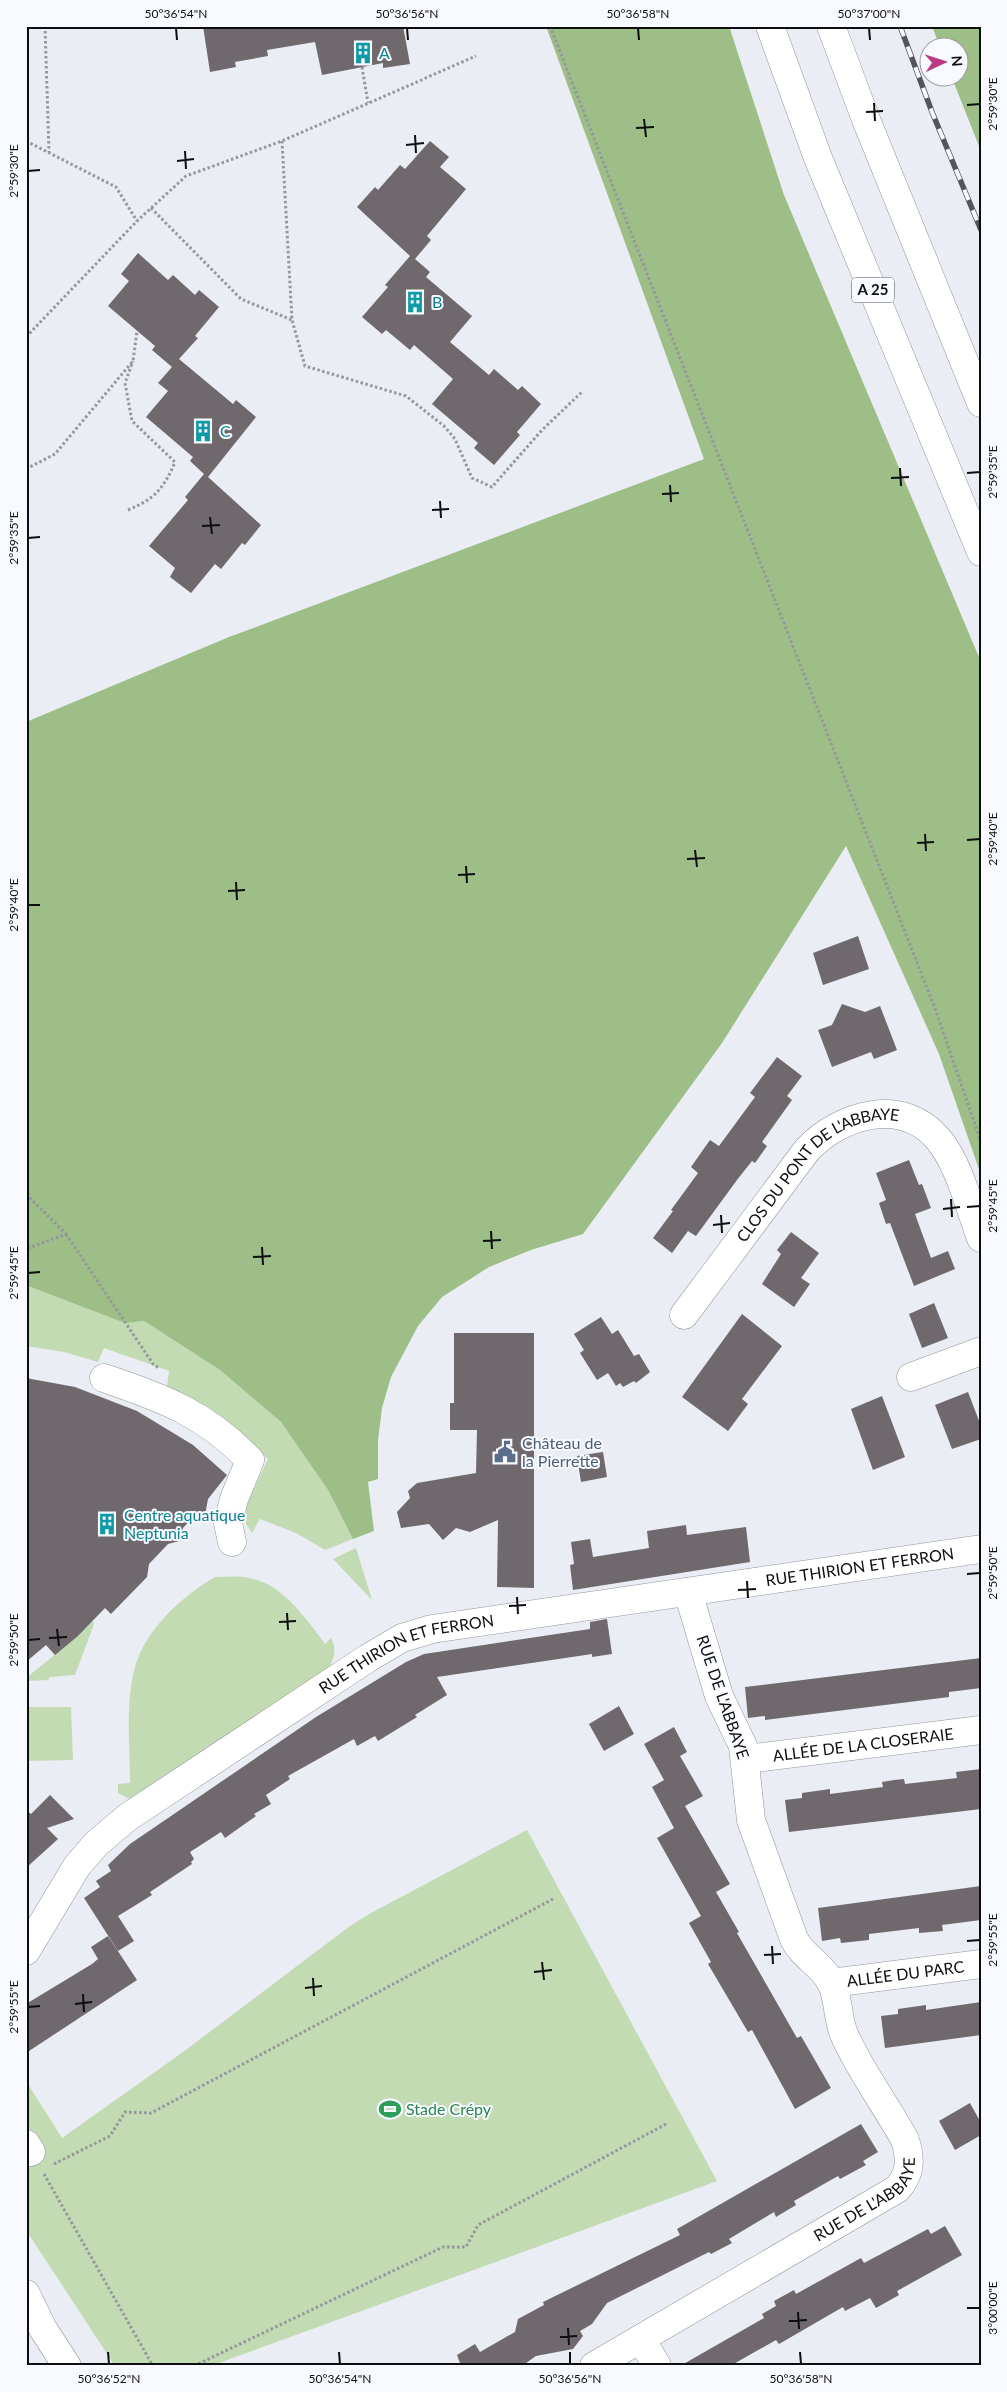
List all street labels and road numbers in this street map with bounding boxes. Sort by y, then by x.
road number: A 25 [852,278,894,302]
street label: CLOS DU PONT DE L'ABBAYE [732,1104,901,1245]
street label: RUE THIRION ET FERRON [764,1543,955,1589]
street label: RUE THIRION ET FERRON [315,1610,495,1697]
street label: RUE DE L'ABBAYE [693,1632,754,1761]
street label: ALLÉE DE LA CLOSERAIE [772,1723,954,1765]
street label: ALLÉE DU PARC [846,1956,965,1990]
street label: RUE DE L'ABBAYE [810,2157,918,2245]

